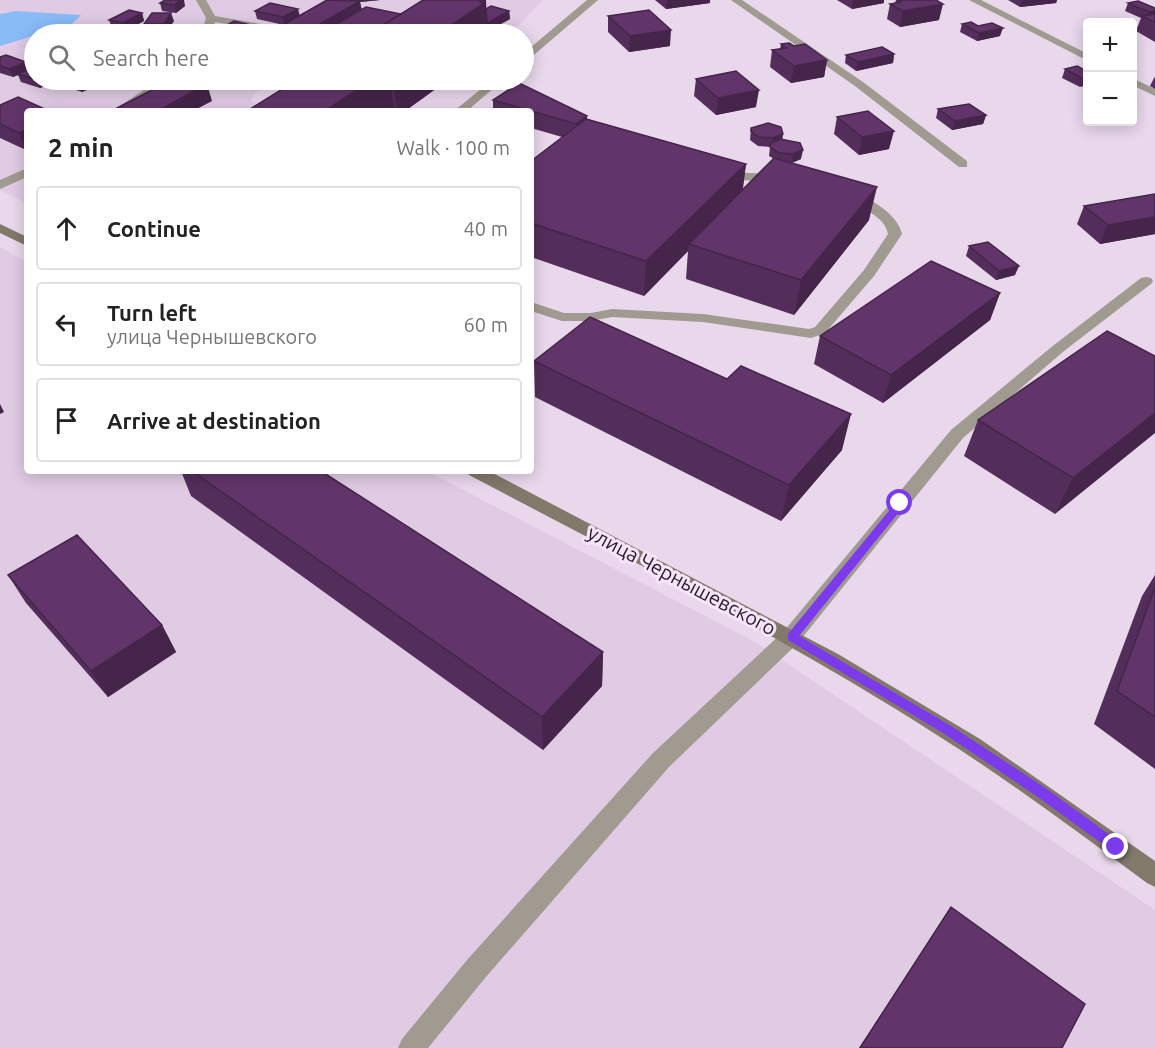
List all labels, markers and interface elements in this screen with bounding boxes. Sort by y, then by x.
map controls [1083,18,1137,126]
button: + [1083,18,1137,72]
search box [24,24,534,90]
icon: search [45,41,78,74]
text: Search here [93,45,209,70]
button: − [1083,72,1137,126]
text: 2 min [48,133,114,162]
text: Walk · 100 m [397,136,510,159]
icon: ahead [50,212,83,245]
text: Continue [107,216,201,241]
text: 40 m [464,217,508,240]
text: Turn left [107,300,197,325]
icon: left [50,308,83,341]
text: 60 m [464,313,508,336]
text: улица Чернышевского [107,325,317,348]
icon: arrive [50,404,83,437]
text: Arrive at destination [107,408,321,433]
route start [886,489,912,515]
street label: улица Чернышевского [584,521,780,639]
route end [1102,833,1128,859]

